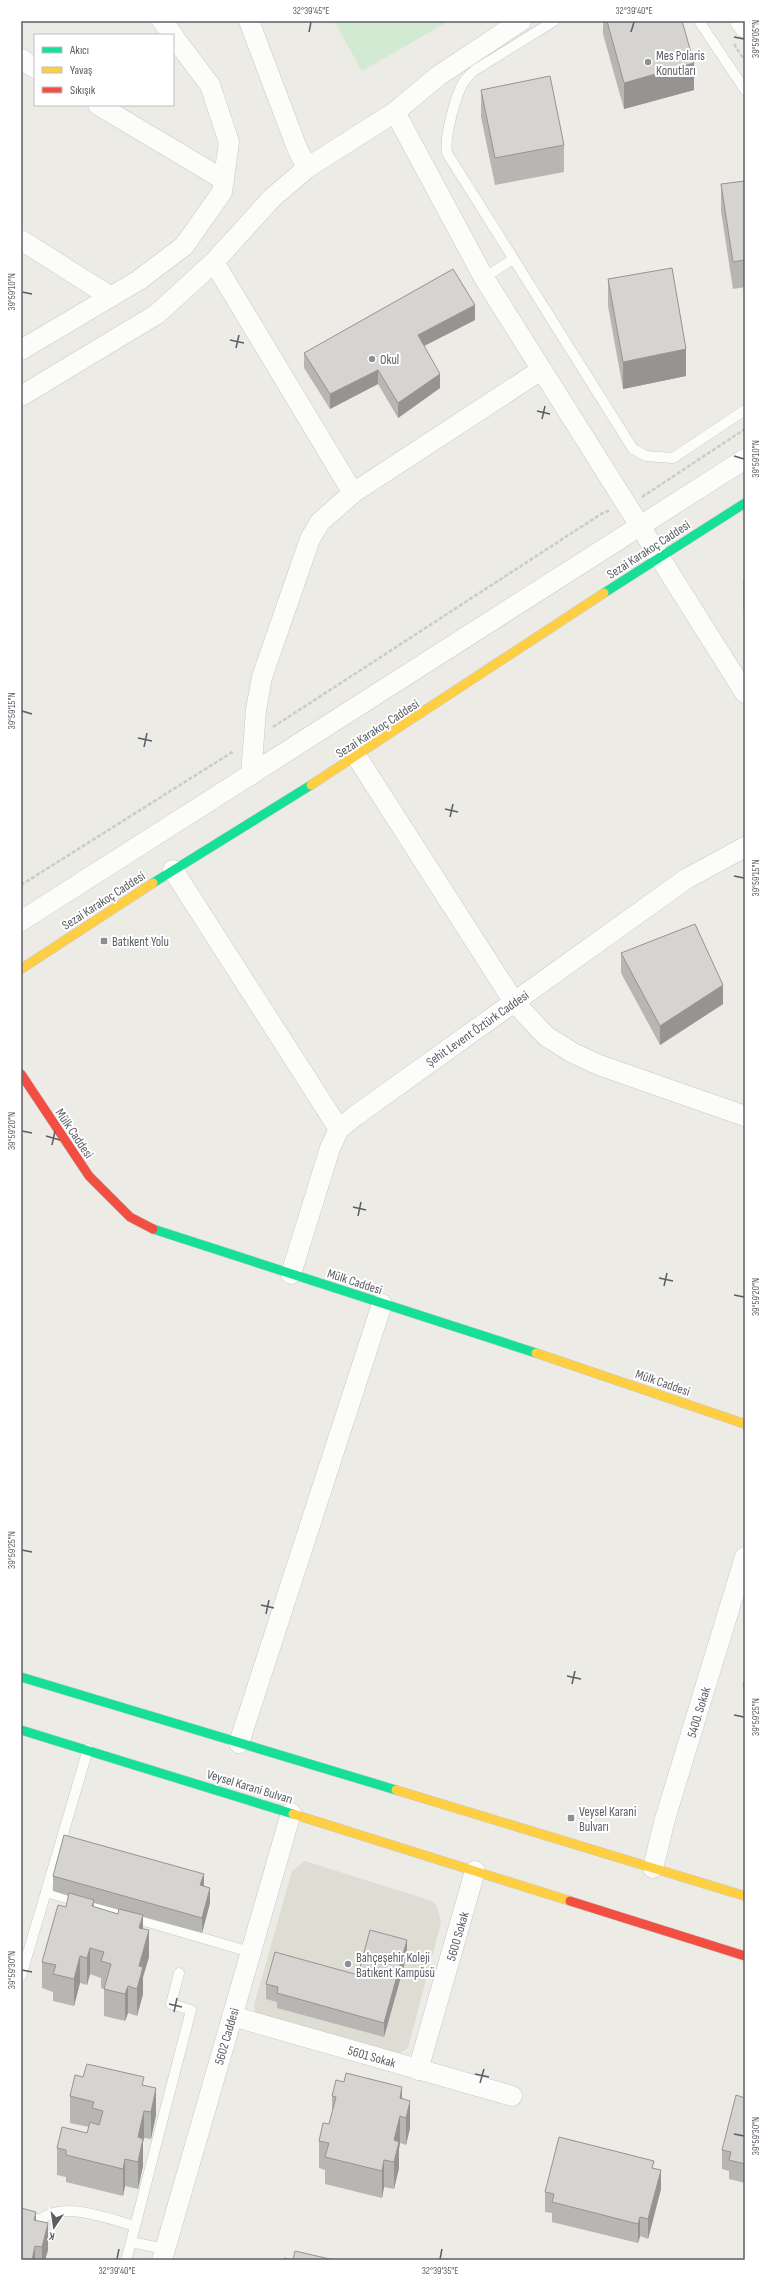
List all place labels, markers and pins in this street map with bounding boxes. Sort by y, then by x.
place label: Mes Polaris Konutları [656,48,705,79]
marker: Mes Polaris Konutları [643,57,653,67]
place label: Okul [380,352,399,368]
marker: Okul [367,354,377,364]
place label: Batıkent Yolu [112,934,169,950]
marker: Batıkent Yolu [99,936,109,946]
place label: Veysel Karani Bulvarı [579,1804,636,1835]
marker: Veysel Karani Bulvarı [566,1813,576,1823]
place label: Bahçeşehir Koleji Batıkent Kampüsü [356,1950,435,1981]
marker: Bahçeşehir Koleji Batıkent Kampüsü [343,1959,353,1969]

